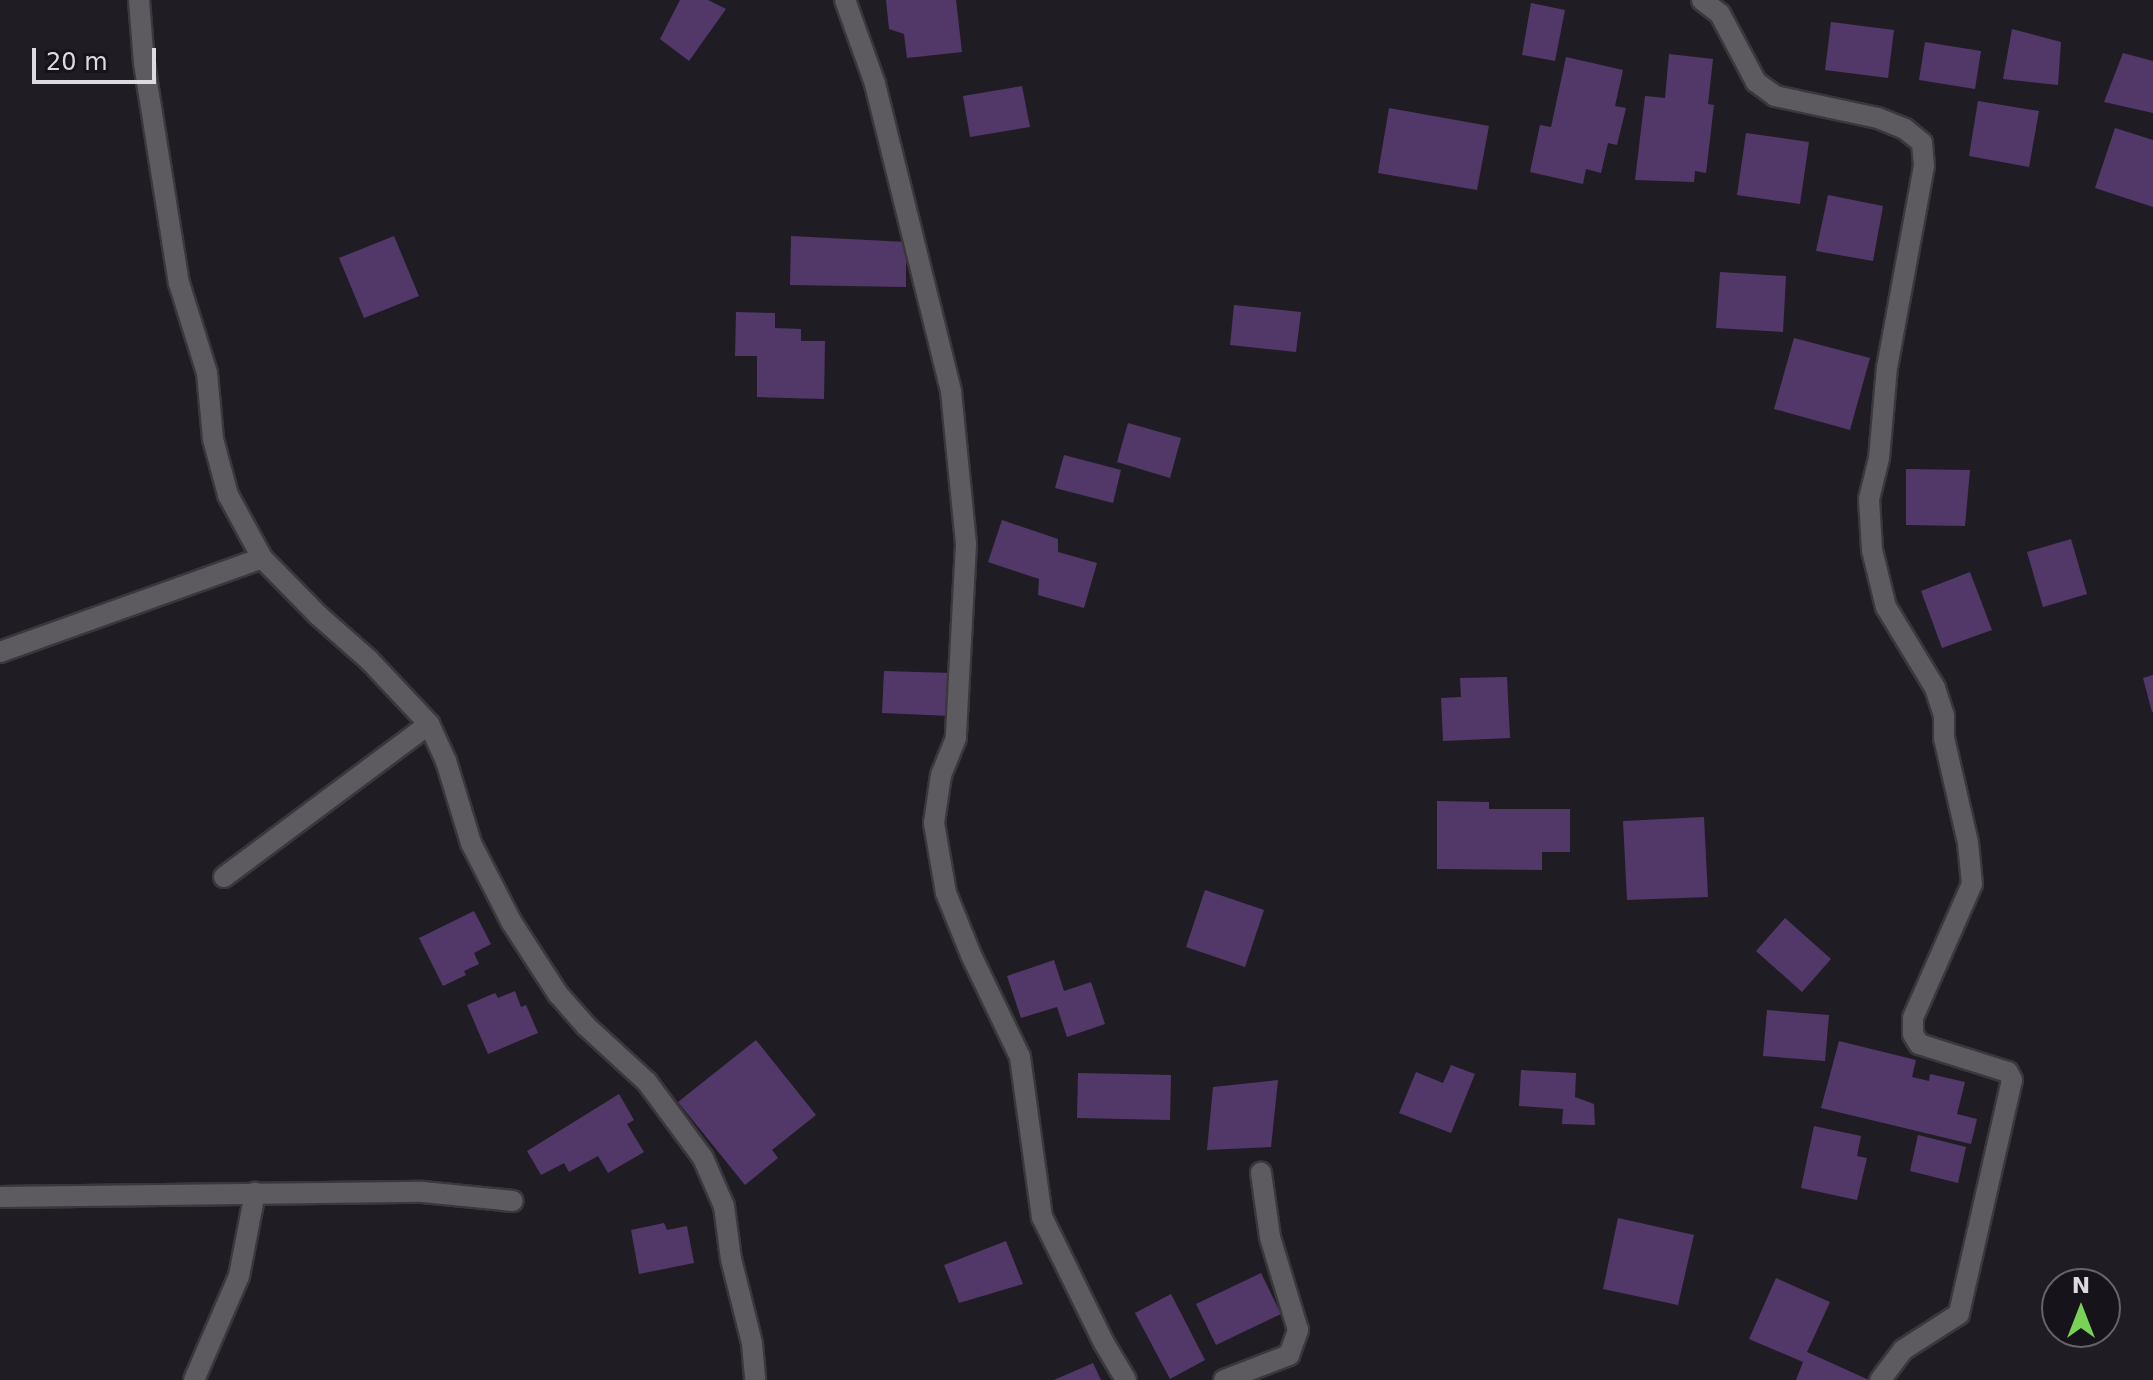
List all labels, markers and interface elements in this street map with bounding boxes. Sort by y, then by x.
scale bar [36,32,160,82]
text: 20 m [46,48,108,76]
north arrow [2041,1268,2121,1348]
text: N [2072,1273,2090,1298]

